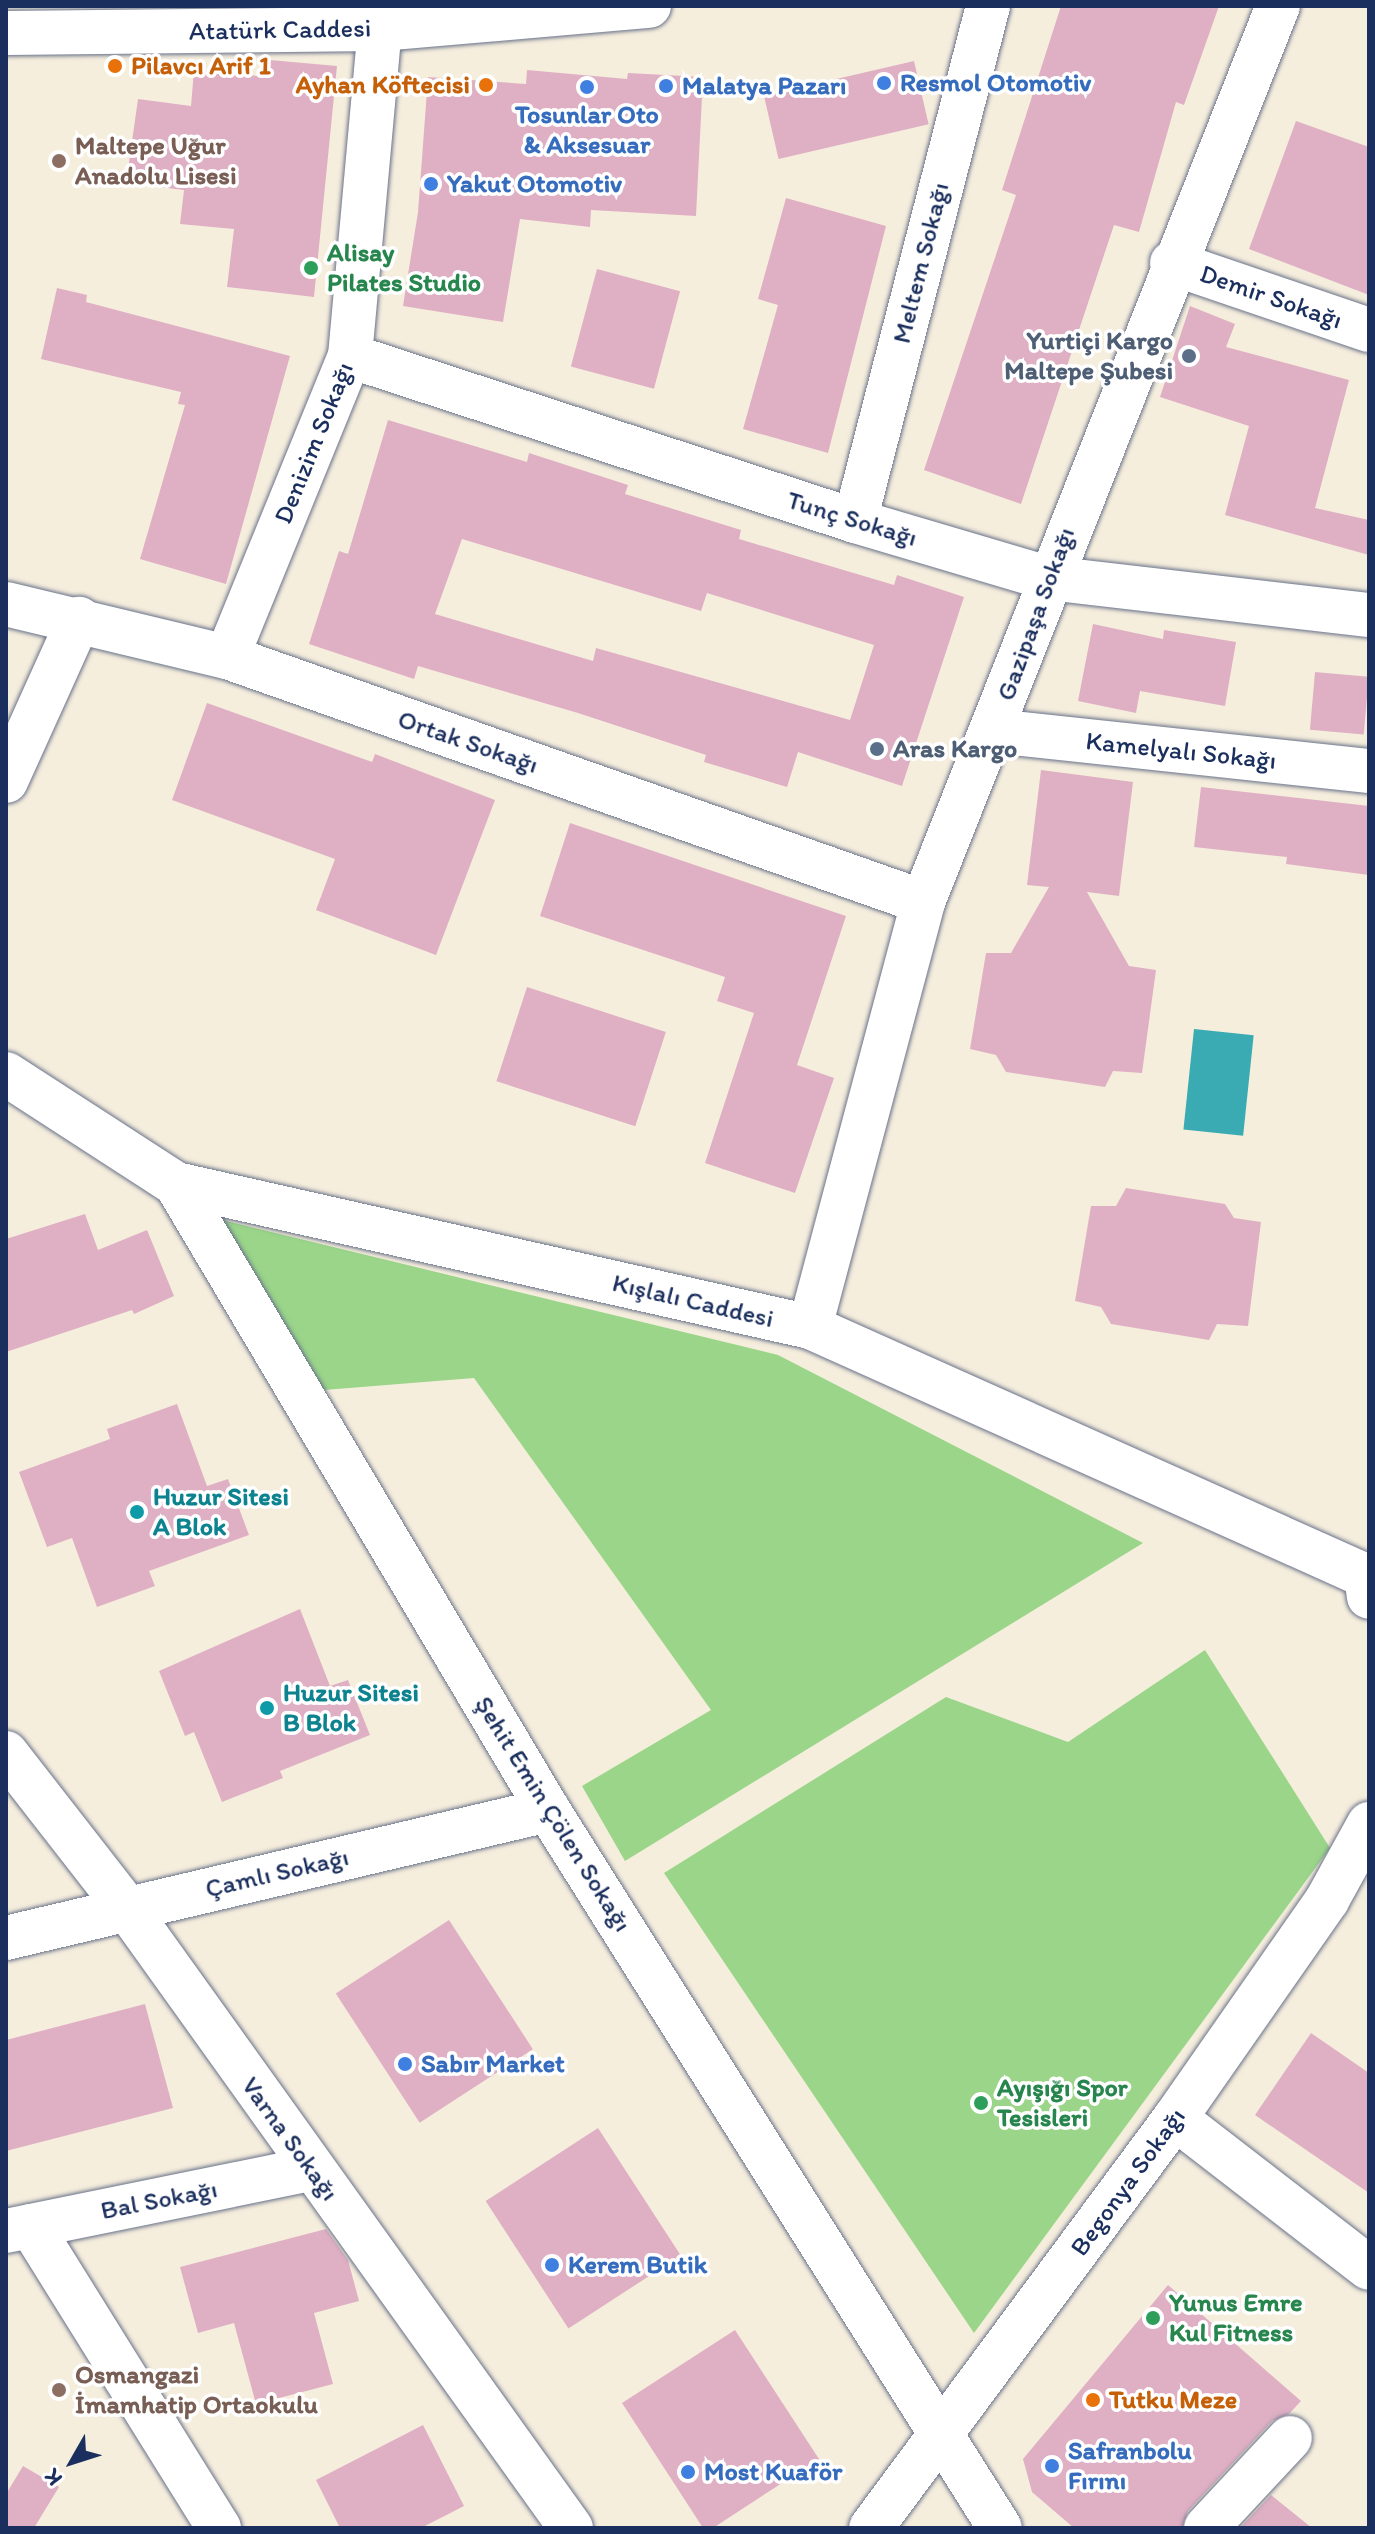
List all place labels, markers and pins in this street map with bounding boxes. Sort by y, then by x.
place label: Pilavcı Arif 1 [131,50,271,82]
marker: Pilavcı Arif 1 [106,57,124,75]
place label: Resmol Otomotiv [900,67,1091,99]
place label: Ayhan Köftecisi [296,69,470,101]
place label: Malatya Pazarı [682,70,846,102]
marker: Resmol Otomotiv [875,74,893,92]
marker: Ayhan Köftecisi [477,76,495,94]
marker: Malatya Pazarı [657,77,675,95]
marker: Tosunlar Oto & Aksesuar [578,78,596,96]
place label: Tosunlar Oto & Aksesuar [515,99,659,160]
place label: Maltepe Uğur Anadolu Lisesi [75,130,237,192]
marker: Maltepe Uğur Anadolu Lisesi [50,152,68,170]
place label: Yakut Otomotiv [447,168,621,200]
marker: Yakut Otomotiv [422,175,440,193]
place label: Alisay Pilates Studio [327,237,481,298]
marker: Alisay Pilates Studio [302,259,320,277]
place label: Yurtiçi Kargo Maltepe Şubesi [1004,325,1173,386]
marker: Yurtiçi Kargo Maltepe Şubesi [1180,347,1198,365]
place label: Aras Kargo [893,733,1018,765]
marker: Aras Kargo [868,740,886,758]
place label: Huzur Sitesi A Blok [153,1481,289,1542]
marker: Huzur Sitesi A Blok [128,1503,146,1521]
place label: Huzur Sitesi B Blok [283,1677,419,1738]
marker: Huzur Sitesi B Blok [258,1699,276,1717]
place label: Sabır Market [421,2048,565,2080]
marker: Sabır Market [396,2055,414,2073]
place label: Ayışığı Spor Tesisleri [997,2072,1128,2134]
marker: Ayışığı Spor Tesisleri [972,2094,990,2112]
place label: Kerem Butik [568,2249,707,2281]
marker: Kerem Butik [543,2256,561,2274]
place label: Yunus Emre Kul Fitness [1169,2287,1302,2348]
marker: Yunus Emre Kul Fitness [1144,2309,1162,2327]
place label: Osmangazi İmamhatip Ortaokulu [75,2359,318,2420]
marker: Osmangazi İmamhatip Ortaokulu [50,2381,68,2399]
place label: Tutku Meze [1109,2384,1236,2416]
marker: Tutku Meze [1084,2391,1102,2409]
place label: Safranbolu Fırını [1068,2435,1192,2496]
place label: Most Kuaför [704,2456,841,2488]
marker: Safranbolu Fırını [1043,2457,1061,2475]
marker: Most Kuaför [679,2463,697,2481]

